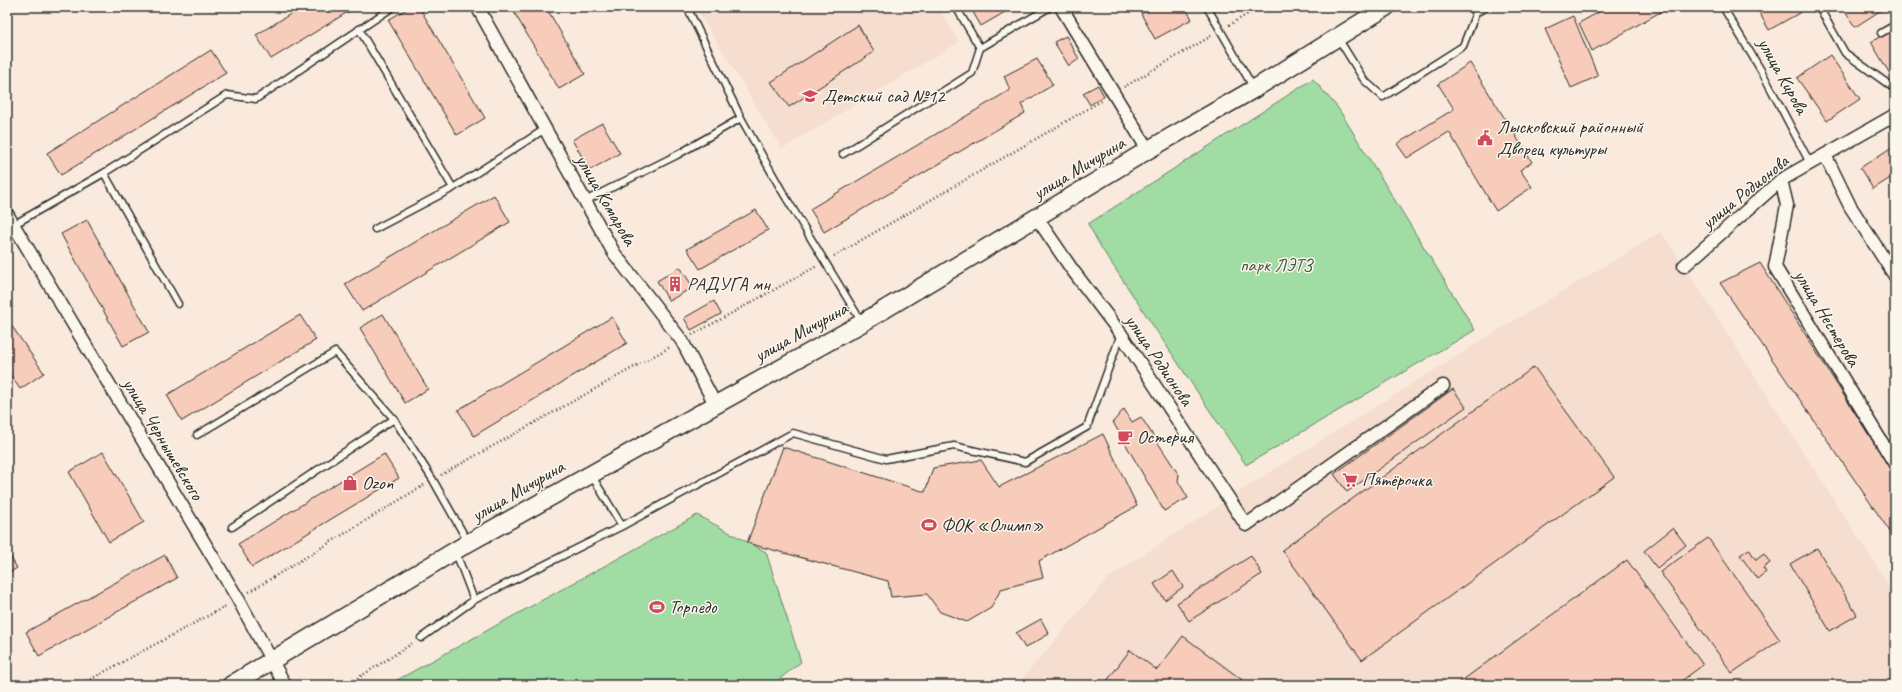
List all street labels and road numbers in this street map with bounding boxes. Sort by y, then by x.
street label: улица Кирова [1752,33,1815,120]
street label: улица Мичурина [1028,130,1131,205]
street label: улица Комарова [570,149,643,251]
street label: улица Родионова [1696,149,1794,235]
street label: улица Нестерова [1788,264,1866,372]
street label: улица Мичурина [749,296,853,368]
street label: улица Родионова [1119,309,1199,411]
street label: улица Чернышевского [117,373,209,505]
street label: улица Мичурина [466,454,570,528]

